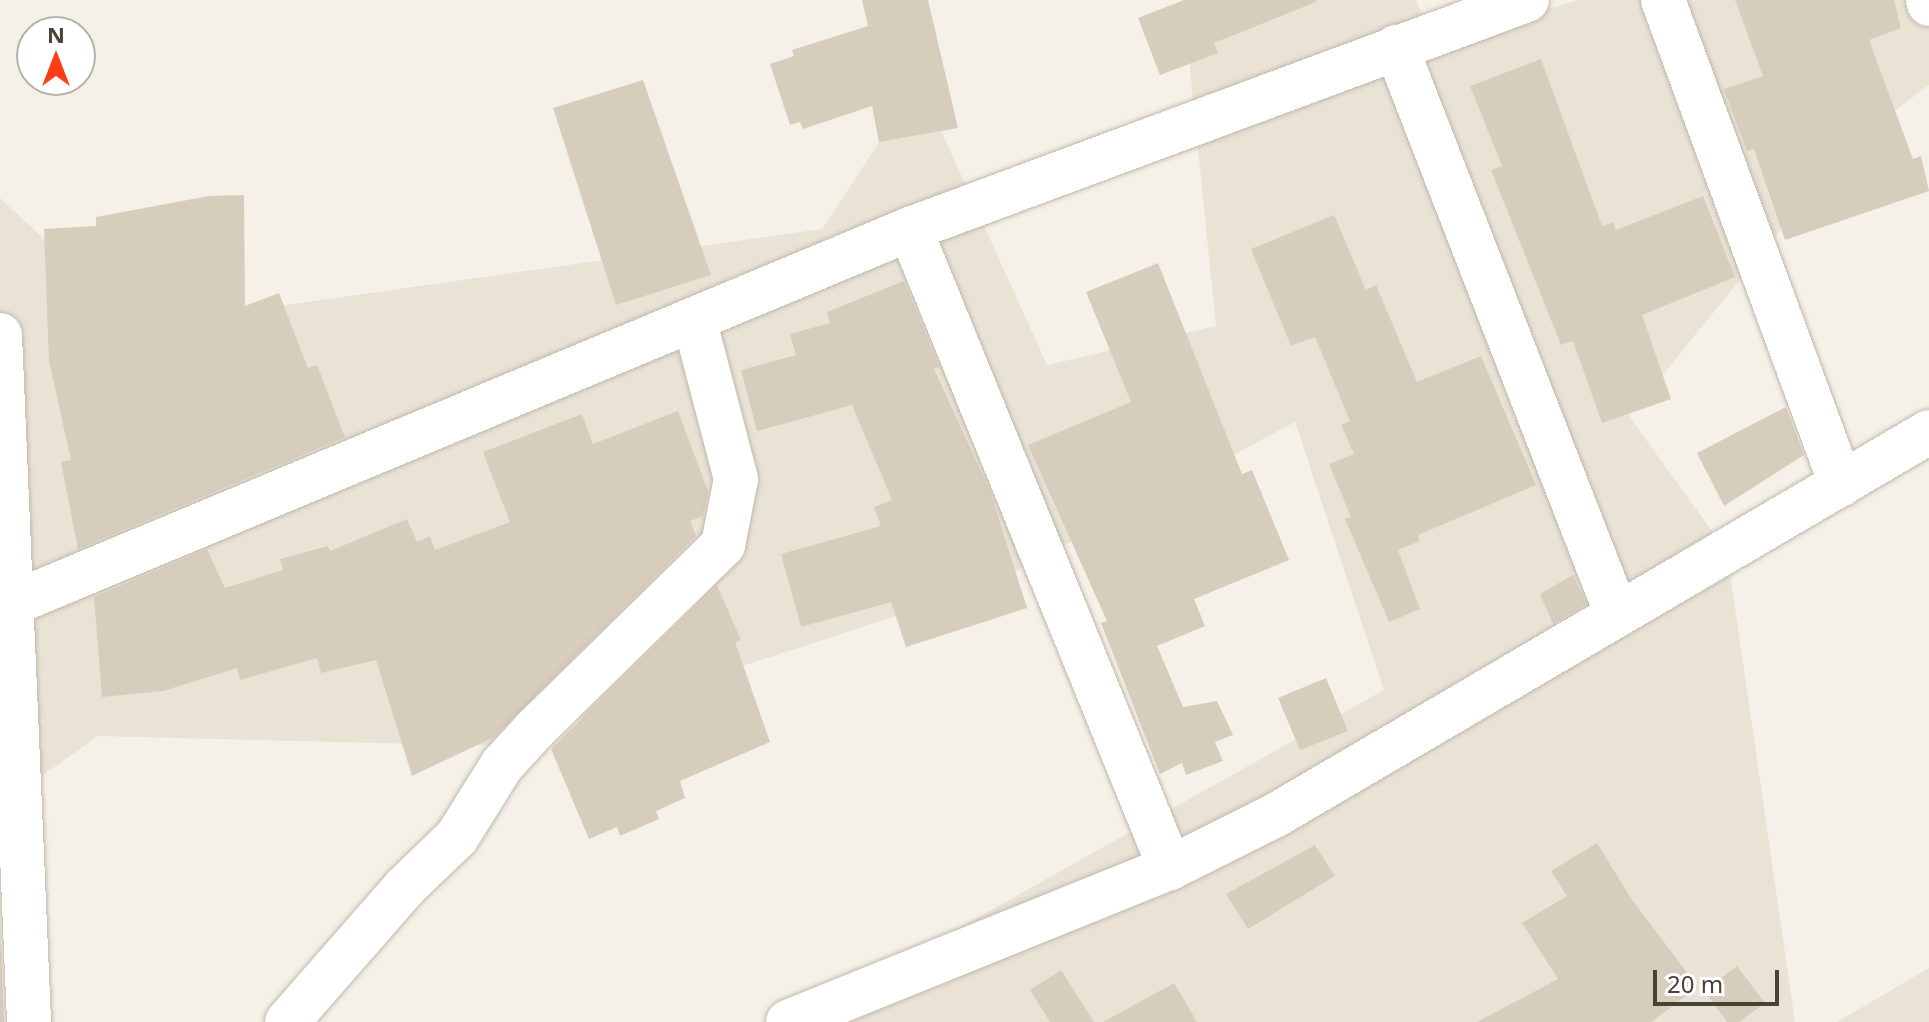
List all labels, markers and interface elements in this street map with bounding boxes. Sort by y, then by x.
north arrow [16,16,96,96]
text: N [47,19,65,49]
scale bar [1657,954,1783,1004]
text: 20 m [1667,967,1723,1000]

